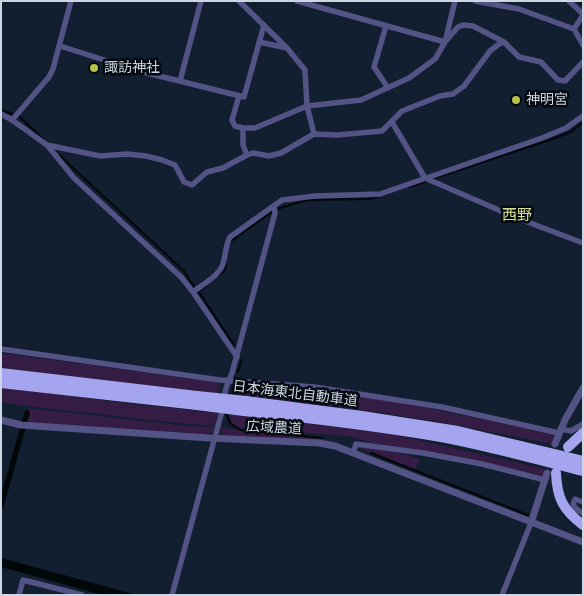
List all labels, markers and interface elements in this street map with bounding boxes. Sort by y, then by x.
place label: 諏訪神社 [104,60,160,76]
marker: 諏訪神社 [88,62,100,74]
place label: 神明宮 [526,92,568,108]
marker: 神明宮 [510,94,522,106]
district label: 西野 [502,207,532,225]
street label: 日本海東北自動車道 [231,378,359,410]
street label: 広域農道 [246,418,302,438]

